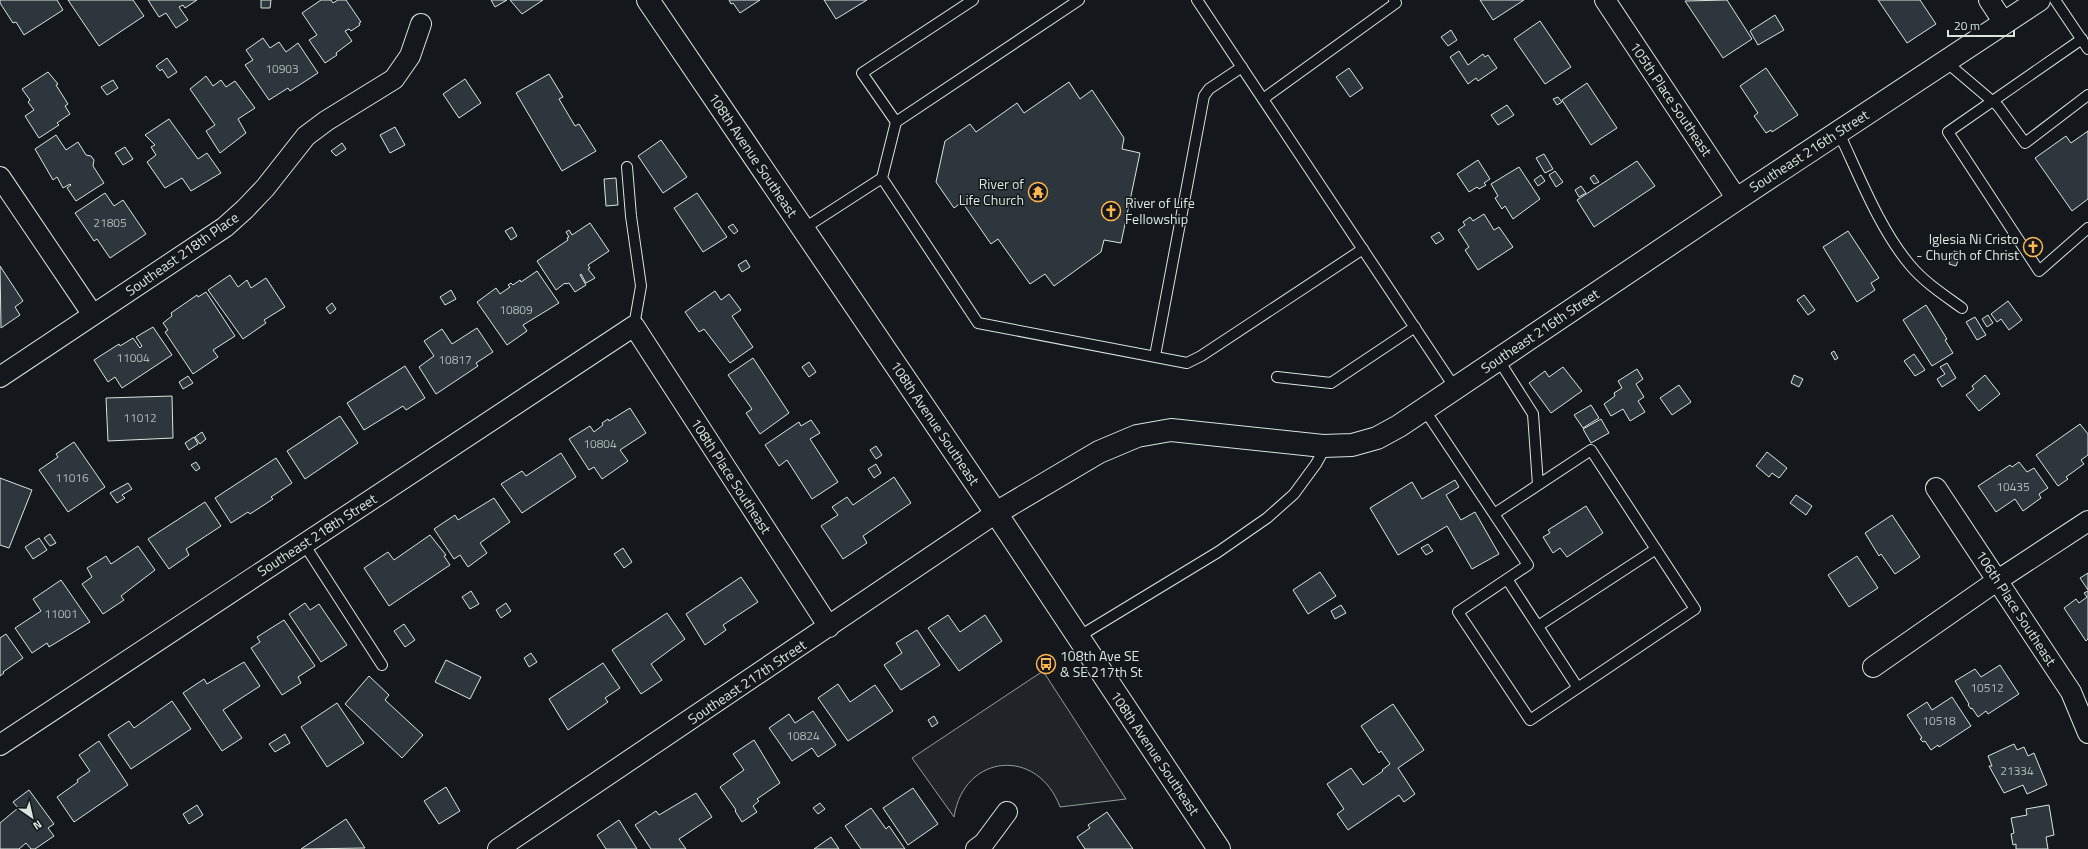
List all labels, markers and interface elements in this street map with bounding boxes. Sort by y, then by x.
scale bar [1948,12,2014,38]
text: 20 m [1954,16,1980,35]
street label: 105th Place Southeast [1625,37,1718,160]
house number: 10903 [265,59,299,78]
street label: 108th Avenue Southeast [704,88,803,221]
street label: Southeast 216th Street [1745,104,1873,197]
place label: River of Life Church [959,173,1024,210]
temple icon: River of Life Church [1027,181,1049,203]
place label: River of Life Fellowship [1125,192,1195,229]
church icon: River of Life Fellowship [1100,200,1122,222]
street label: Southeast 218th Place [121,207,243,301]
house number: 21805 [93,213,127,232]
place label: Iglesia Ni Cristo - Church of Christ [1916,228,2019,265]
church icon: Iglesia Ni Cristo - Church of Christ [2022,236,2044,258]
street label: Southeast 216th Street [1476,283,1603,378]
house number: 10809 [499,300,533,319]
house number: 11004 [116,348,150,367]
house number: 10817 [438,350,472,369]
street label: 108th Avenue Southeast [886,356,985,489]
house number: 11012 [123,408,157,427]
street label: 108th Place Southeast [686,414,777,538]
house number: 10804 [583,434,617,453]
house number: 11016 [55,468,89,487]
house number: 10435 [1996,477,2030,496]
street label: Southeast 218th Street [253,488,381,581]
street label: 106th Place Southeast [1971,546,2062,670]
house number: 11001 [44,604,78,623]
street label: Southeast 217th Street [683,634,810,729]
place label: 108th Ave SE & SE 217th St [1060,645,1143,682]
bus stop icon: 108th Ave SE & SE 217th St [1035,653,1057,675]
house number: 10512 [1970,678,2004,697]
street label: 108th Avenue Southeast [1106,686,1205,819]
house number: 10518 [1922,711,1956,730]
house number: 10824 [786,726,820,745]
house number: 21334 [2000,761,2034,780]
north arrow [12,797,52,837]
text: N [30,817,45,834]

